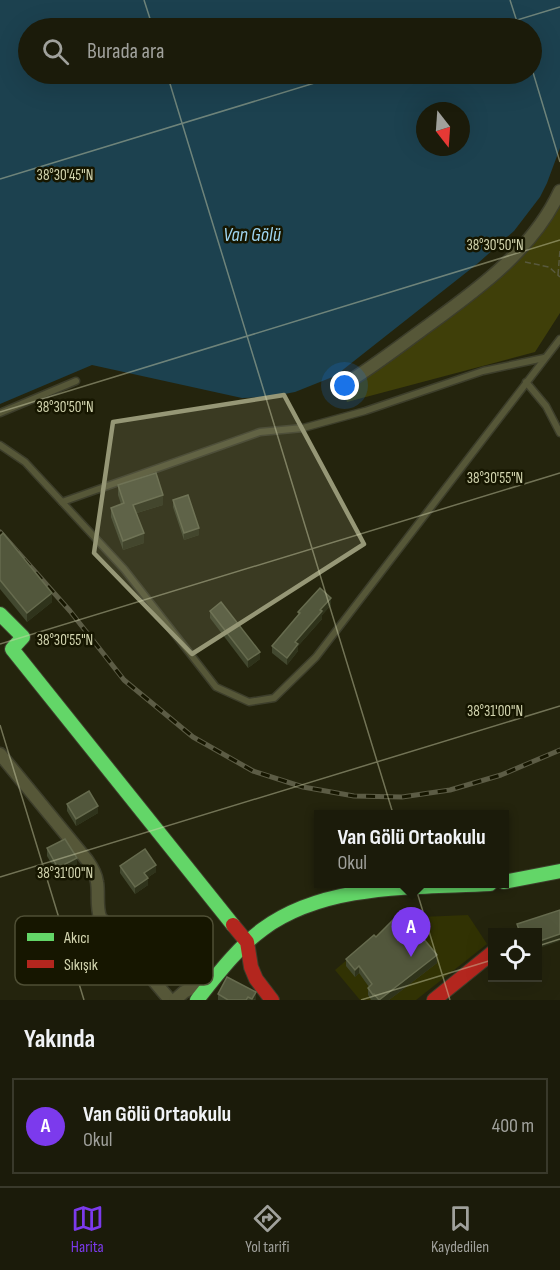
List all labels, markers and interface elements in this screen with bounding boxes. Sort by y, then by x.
search box [18,18,542,84]
icon: search [39,35,72,68]
text: Burada ara [87,38,164,65]
north arrow [416,102,470,156]
text: 38°30'45"N [37,166,93,185]
water label: Van Gölü [223,223,282,247]
text: 38°30'50"N [466,236,524,255]
your location [330,371,359,400]
text: 38°30'50"N [36,398,94,417]
text: 38°30'55"N [467,469,523,488]
text: 38°30'55"N [37,631,93,650]
text: 38°31'00"N [467,702,523,721]
popup [314,810,509,888]
text: Van Gölü Ortaokulu [337,824,486,851]
text: Okul [337,851,367,875]
text: 38°31'00"N [37,864,93,883]
pin: A [392,908,430,957]
legend [15,916,213,985]
map controls [488,928,542,982]
button: locate [488,928,542,982]
text: Akıcı [63,929,89,948]
text: Sıkışık [64,956,98,975]
text: Yakında [24,1024,95,1055]
text: Van Gölü Ortaokulu [83,1101,231,1128]
text: A [41,1114,50,1138]
text: 400 m [492,1114,534,1138]
text: Okul [83,1128,113,1152]
tab: Harita [71,1202,104,1257]
tab: Yol tarifi [245,1202,289,1257]
tab: Kaydedilen [431,1202,489,1257]

